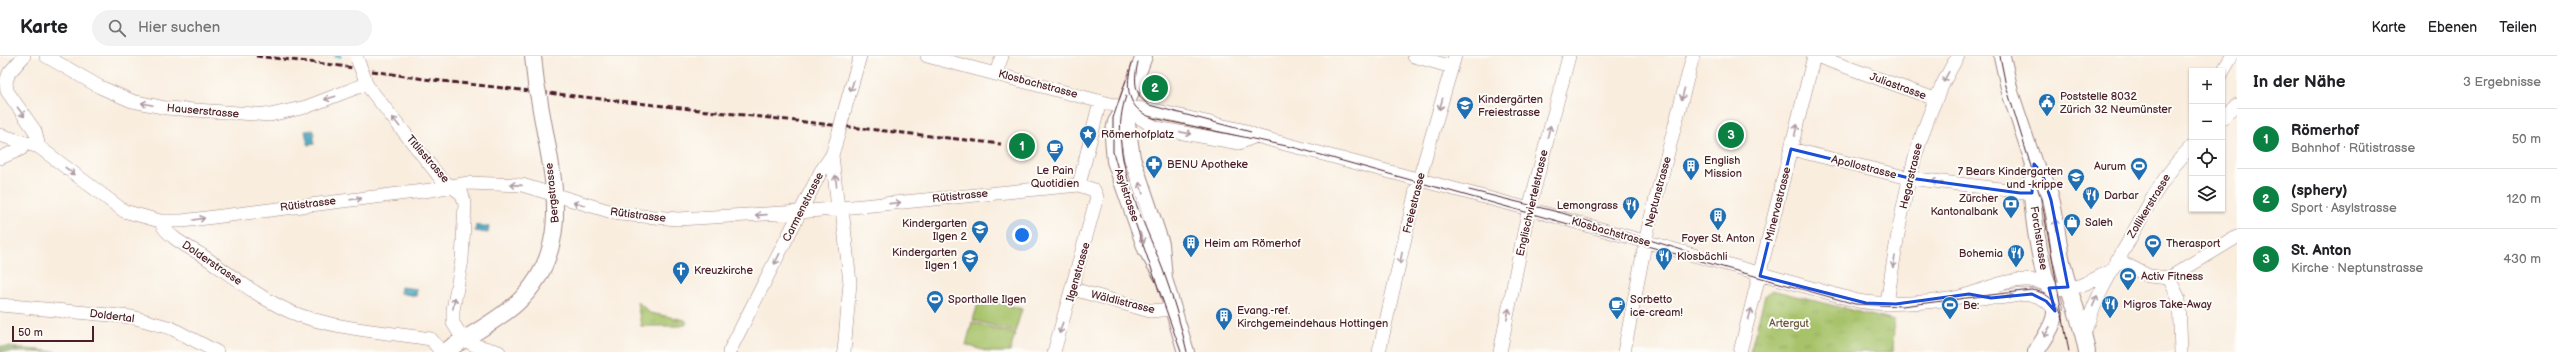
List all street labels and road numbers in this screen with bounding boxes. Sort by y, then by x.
street label: Klosbachstrasse [997,67,1080,101]
street label: Juliastrasse [1868,70,1929,102]
street label: Hauserstrasse [166,101,240,121]
street label: Titlisstrasse [404,133,453,186]
street label: Hegarstrasse [1897,141,1925,210]
street label: Englischviertelstrasse [1513,148,1551,258]
street label: Apollostrasse [1830,153,1898,181]
street label: Neptunstrasse [1642,155,1674,229]
street label: Bergstrasse [542,162,562,224]
street label: Minervastrasse [1762,165,1794,243]
street label: Asylstrasse [1112,167,1142,224]
street label: Carmenstrasse [780,170,826,244]
street label: Freiestrasse [1400,171,1428,235]
street label: Zollikerstrasse [2124,171,2173,241]
street label: Rütistrasse [931,187,989,205]
street label: Rütistrasse [279,194,337,214]
street label: Rütistrasse [609,205,667,225]
street label: Forchstrasse [2028,205,2051,271]
street label: Klosbachstrasse [1570,214,1653,250]
street label: Dolderstrasse [180,238,245,288]
street label: Ilgenstrasse [1063,240,1093,303]
street label: Wäldlistrasse [1090,288,1157,316]
street label: Doldertal [89,307,135,325]

